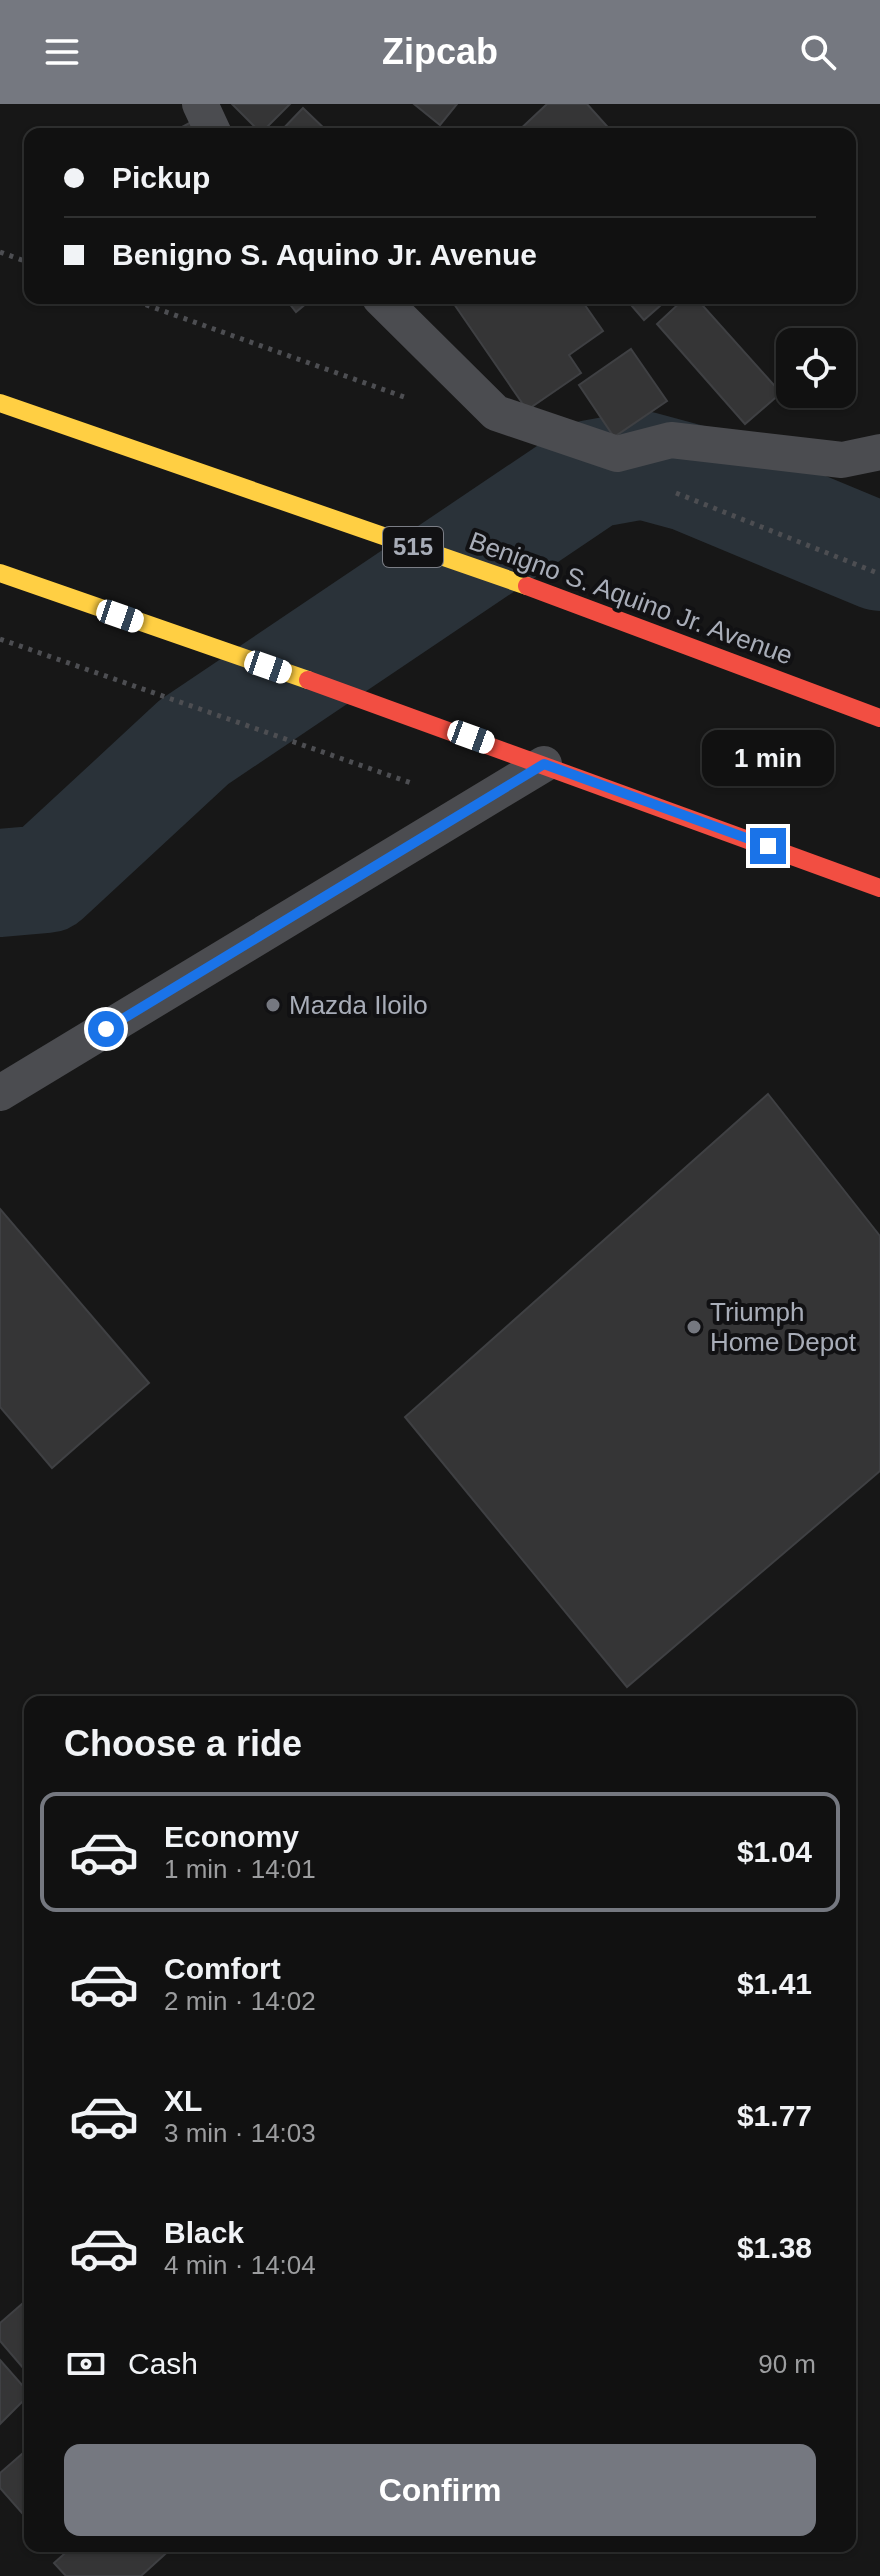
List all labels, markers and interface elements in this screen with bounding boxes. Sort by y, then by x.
icon: menu [40,30,84,74]
icon: search [796,30,840,74]
text: Zipcab [382,31,498,72]
text: Pickup [112,161,210,194]
text: Benigno S. Aquino Jr. Avenue [112,238,537,271]
map controls [776,328,856,408]
button: locate [776,328,856,408]
street label: Benigno S. Aquino Jr. Avenue [465,525,797,671]
road number: 515 [383,527,443,567]
car [93,597,147,635]
car [241,648,295,686]
car [444,718,498,756]
callout: 1 min [702,730,834,786]
text: 1 min [734,743,802,773]
route end [750,828,786,864]
place label: Mazda Iloilo [289,990,428,1020]
marker: Mazda Iloilo [264,996,282,1014]
route start [88,1011,124,1047]
place label: Triumph Home Depot [710,1297,857,1357]
marker: Triumph Home Depot [685,1318,703,1336]
text: Choose a ride [64,1723,302,1764]
icon: car [68,1816,140,1888]
text: Economy [164,1820,299,1853]
text: $1.04 [737,1835,812,1868]
text: 1 min · 14:01 [164,1854,316,1884]
icon: car [68,1948,140,2020]
text: Comfort [164,1952,281,1985]
text: $1.41 [737,1967,812,2000]
text: 2 min · 14:02 [164,1986,316,2016]
icon: car [68,2080,140,2152]
text: XL [164,2084,202,2117]
text: $1.77 [737,2099,812,2132]
text: 3 min · 14:03 [164,2118,316,2148]
icon: car [68,2212,140,2284]
text: Black [164,2216,244,2249]
text: $1.38 [737,2231,812,2264]
text: 4 min · 14:04 [164,2250,316,2280]
icon: cash [64,2342,108,2386]
text: Cash [128,2347,198,2380]
text: 90 m [758,2349,816,2379]
button: Confirm [64,2444,816,2536]

